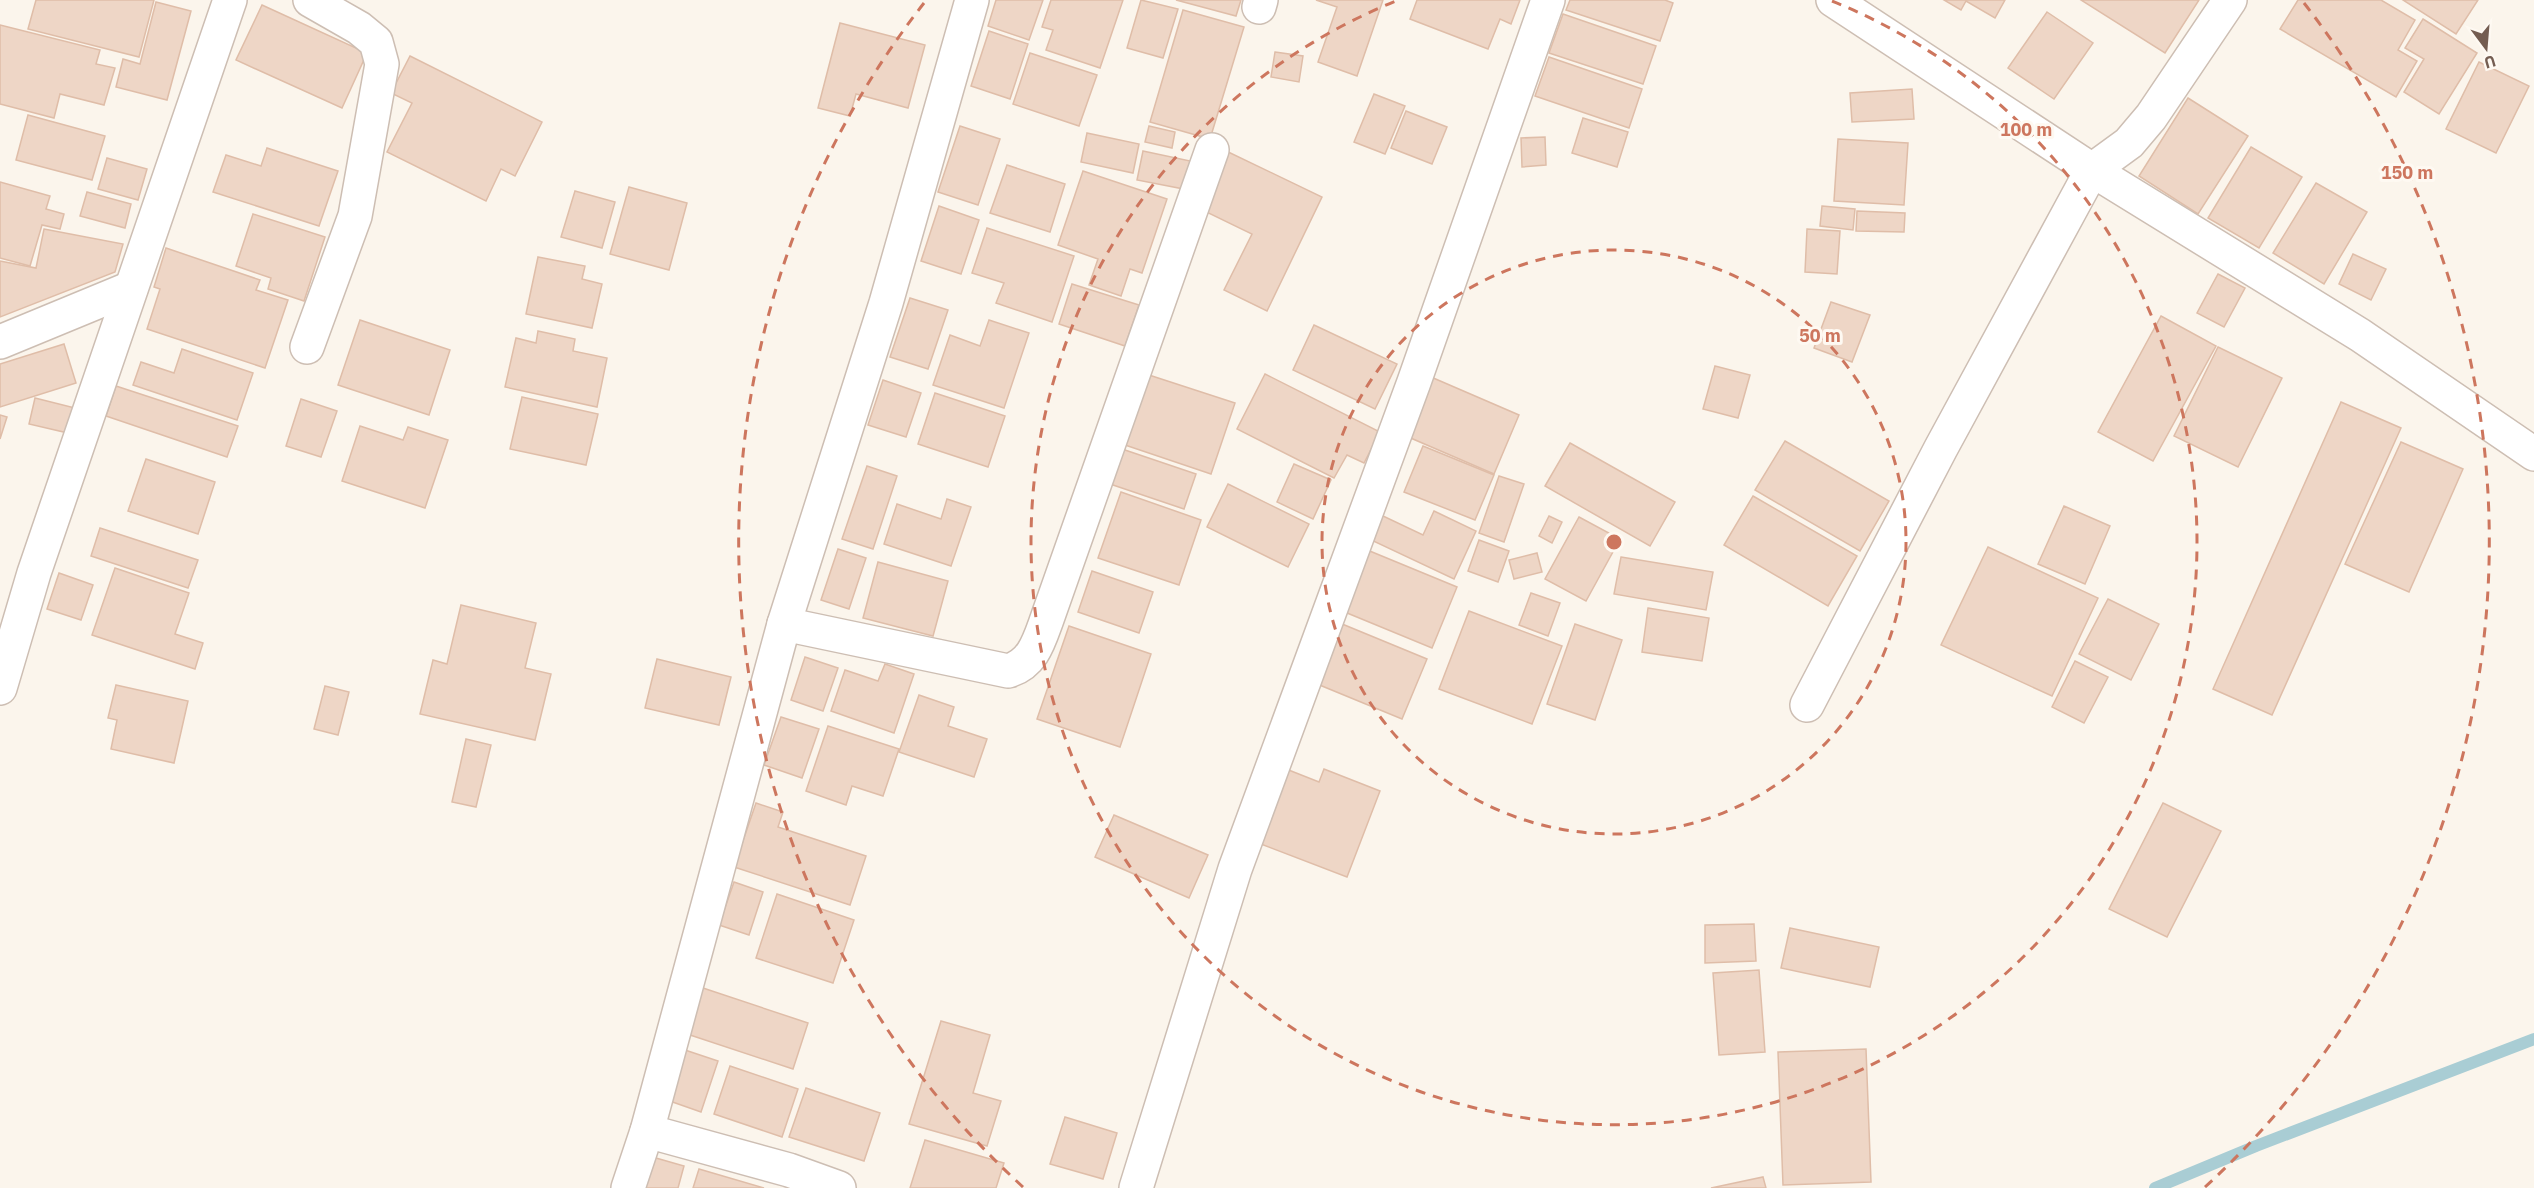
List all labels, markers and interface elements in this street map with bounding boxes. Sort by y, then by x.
north arrow [2456,18,2516,78]
text: U [2482,51,2498,74]
text: 100 m [2000,118,2052,141]
text: 150 m [2381,161,2433,184]
text: 50 m [1799,324,1841,347]
centre of rings [1604,532,1624,552]

